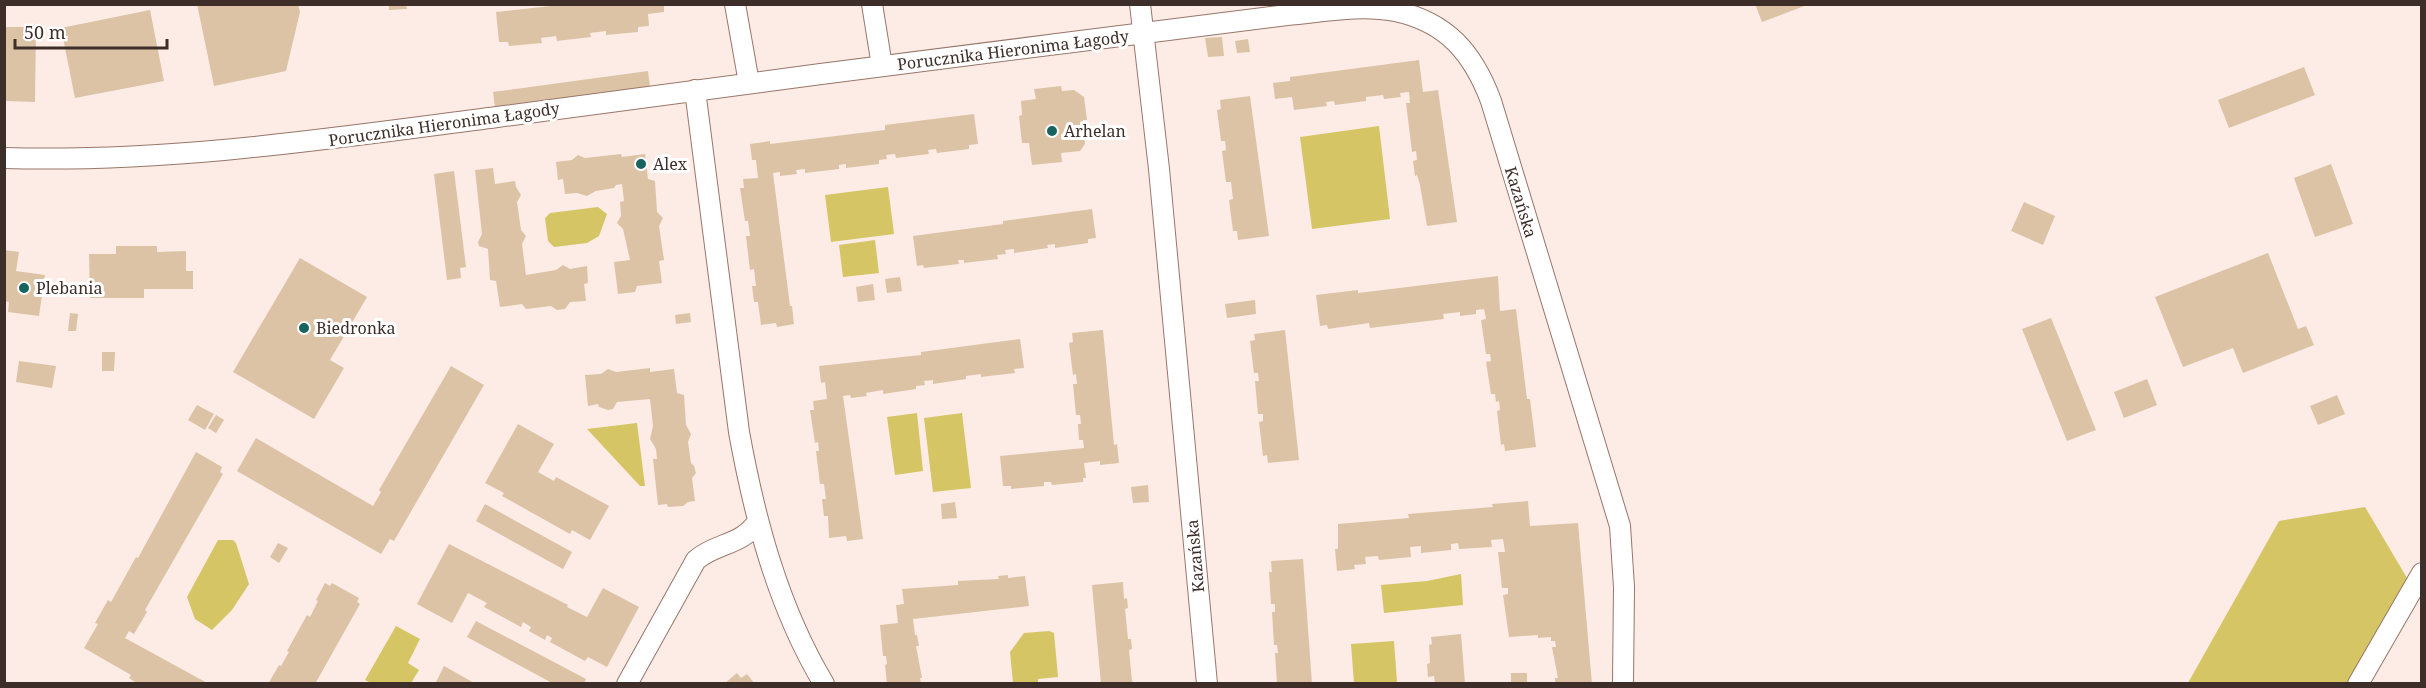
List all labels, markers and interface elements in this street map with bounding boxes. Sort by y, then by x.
scale bar [15,12,166,50]
text: 50 m [24,20,66,44]
street label: Porucznika Hieronima Łagody [896,25,1131,75]
street label: Porucznika Hieronima Łagody [327,97,562,151]
place label: Arhelan [1064,120,1126,142]
marker: Arhelan [1045,124,1059,138]
place label: Alex [653,153,688,175]
marker: Alex [634,157,648,171]
street label: Kazańska [1500,164,1542,240]
place label: Plebania [36,277,102,299]
marker: Plebania [17,281,31,295]
place label: Biedronka [316,317,395,339]
marker: Biedronka [297,321,311,335]
street label: Kazańska [1181,519,1209,593]

